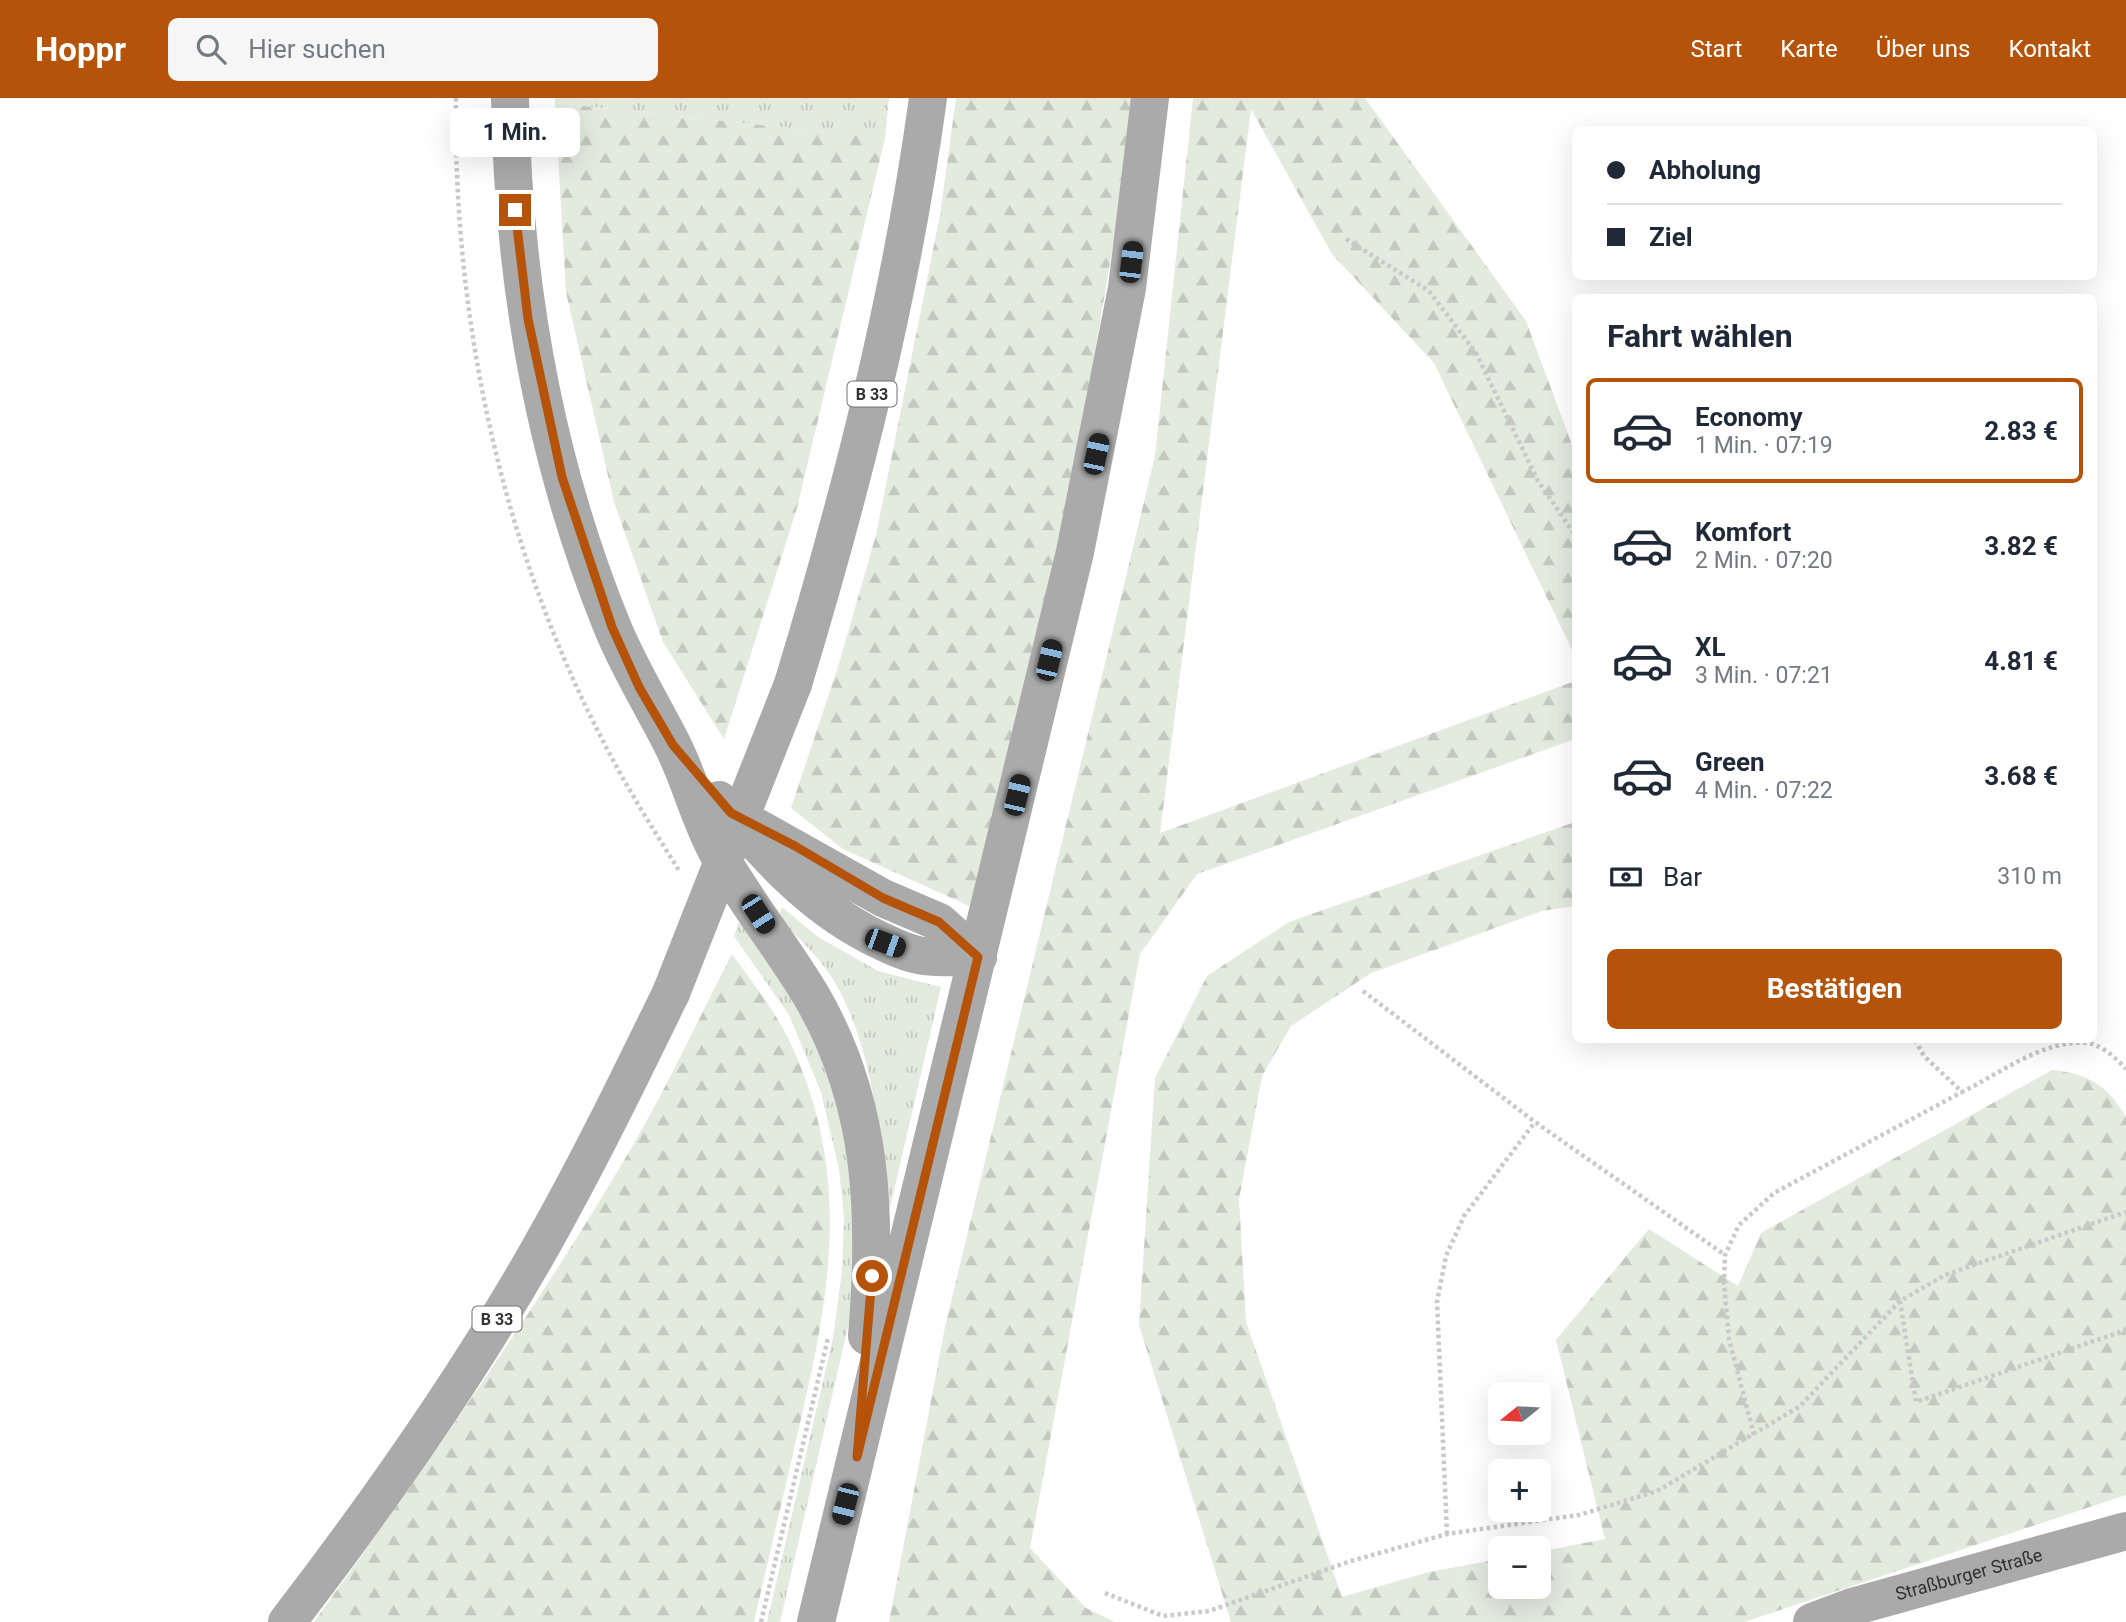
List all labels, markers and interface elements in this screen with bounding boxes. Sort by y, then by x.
search box [168,18,658,81]
text: Hoppr [35,30,126,69]
icon: search [192,30,230,68]
text: Hier suchen [248,34,386,64]
text: Start [1691,35,1742,63]
text: Karte [1780,35,1838,63]
text: Über uns [1876,35,1970,63]
text: Kontakt [2008,35,2091,63]
callout: 1 Min. [450,108,580,158]
text: 1 Min. [483,119,547,146]
text: Abholung [1649,155,1761,185]
route end [499,194,531,226]
text: Ziel [1649,222,1693,252]
car [1119,240,1144,284]
text: Fahrt wählen [1607,317,1793,355]
road number: B 33 [848,382,896,406]
icon: car [1611,399,1674,462]
text: Economy [1695,402,1802,432]
text: 2.83 € [1984,416,2058,446]
car [1082,431,1111,477]
text: 1 Min. · 07:19 [1695,432,1833,459]
icon: car [1611,514,1674,577]
text: Komfort [1695,517,1791,547]
text: 3.82 € [1984,531,2058,561]
text: 2 Min. · 07:20 [1695,547,1833,574]
icon: car [1611,629,1674,692]
text: XL [1695,632,1726,662]
car [1035,637,1064,683]
text: 4.81 € [1984,646,2058,676]
text: 3 Min. · 07:21 [1695,662,1833,689]
icon: car [1611,744,1674,807]
text: Green [1695,747,1765,777]
text: 3.68 € [1984,761,2058,791]
car [1003,772,1032,818]
text: 4 Min. · 07:22 [1695,777,1833,804]
icon: cash [1607,858,1645,896]
text: Bar [1663,862,1702,892]
text: 310 m [1997,863,2062,890]
car [738,891,779,937]
car [862,926,909,960]
button: Bestätigen [1607,949,2062,1029]
route start [856,1260,888,1292]
road number: B 33 [472,1306,522,1331]
north arrow [1488,1382,1550,1446]
map controls [1488,1382,1551,1599]
button: + [1488,1459,1551,1522]
car [830,1481,861,1527]
button: − [1488,1536,1551,1599]
street label: Straßburger Straße [1893,1544,2045,1604]

